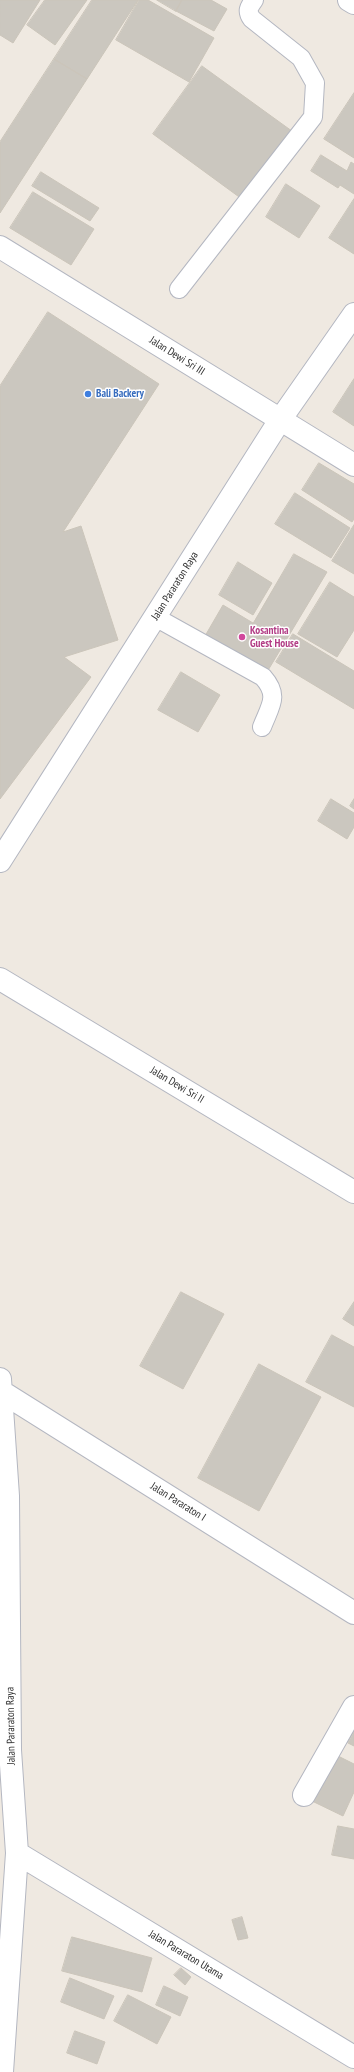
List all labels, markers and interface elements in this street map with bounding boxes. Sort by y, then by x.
street label: Jalan Dewi Sri III [147,334,207,378]
place label: Bali Backery [96,387,144,401]
marker: Bali Backery [83,389,93,399]
street label: Jalan Pararaton Raya [149,549,201,623]
place label: Kosantina Guest House [250,624,299,650]
marker: Kosantina Guest House [237,632,247,642]
street label: Jalan Dewi Sri II [148,1064,206,1106]
street label: Jalan Pararaton I [148,1480,208,1524]
street label: Jalan Pararaton Raya [4,1687,18,1765]
street label: Jalan Pararaton Utama [146,1928,226,1982]

